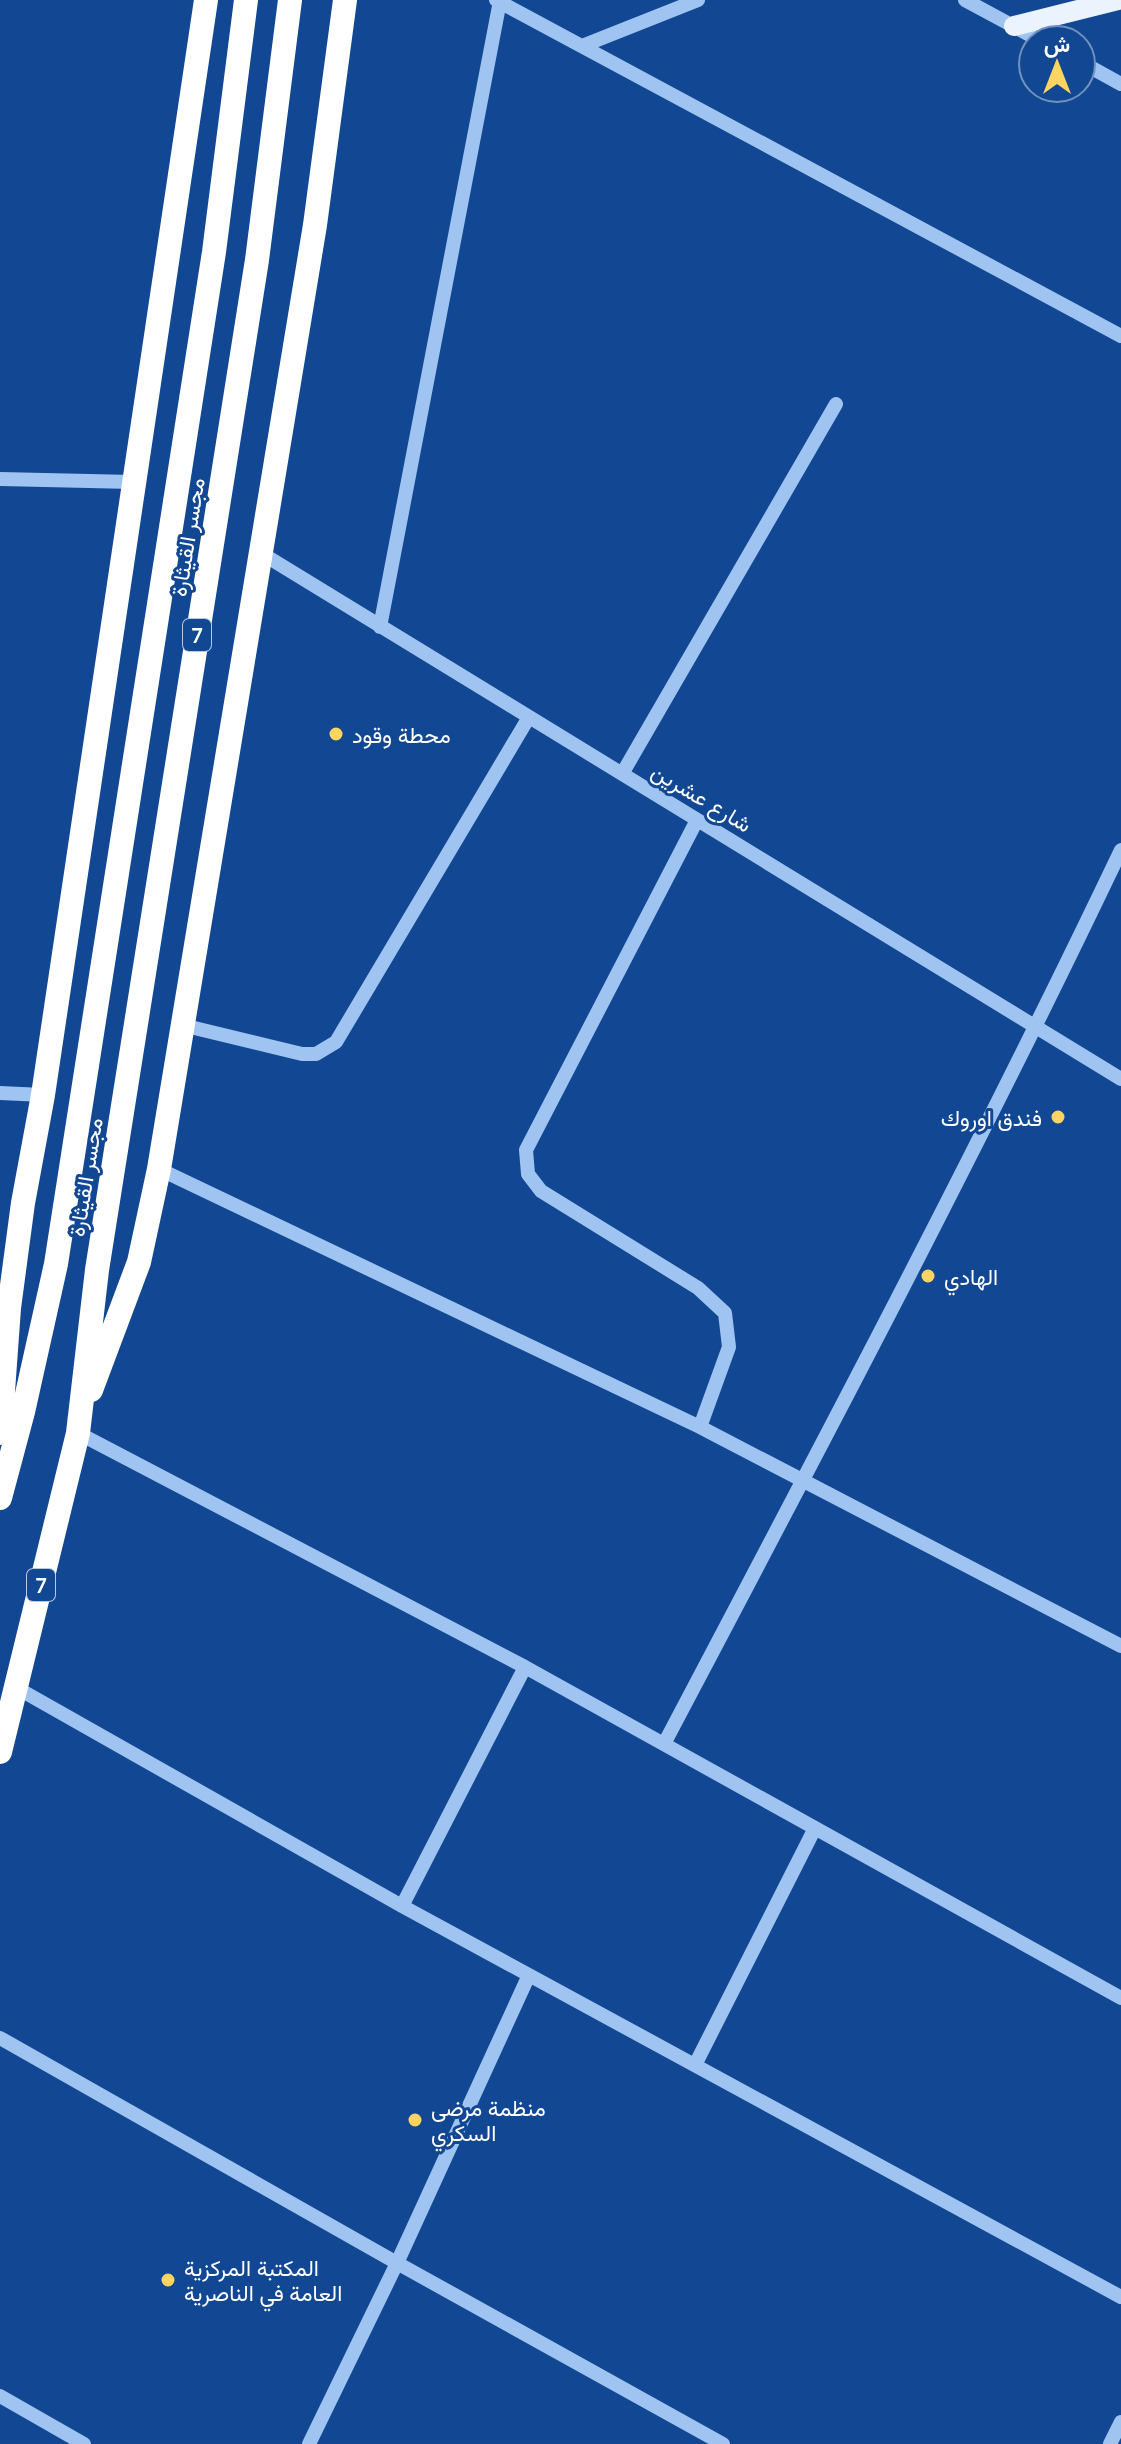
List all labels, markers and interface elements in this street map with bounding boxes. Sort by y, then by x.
north arrow [1017,24,1097,104]
text: ش [1044,30,1070,58]
street label: مجسر القيثارة [164,476,211,599]
road number: 7 [183,619,211,651]
place label: محطة وقود [352,721,451,749]
marker: محطة وقود [327,725,345,743]
street label: شارع عشرين [646,757,757,839]
place label: فندق اوروك [941,1104,1042,1132]
marker: فندق اوروك [1049,1108,1067,1126]
street label: مجسر القيثارة [62,1116,109,1239]
place label: الهادي [944,1263,998,1296]
marker: الهادي [919,1267,937,1285]
road number: 7 [27,1569,55,1601]
place label: منظمة مرضى السكري [431,2094,546,2152]
marker: منظمة مرضى السكري [406,2111,424,2129]
place label: المكتبة المركزية العامة في الناصرية [184,2254,342,2312]
marker: المكتبة المركزية العامة في الناصرية [159,2271,177,2289]

